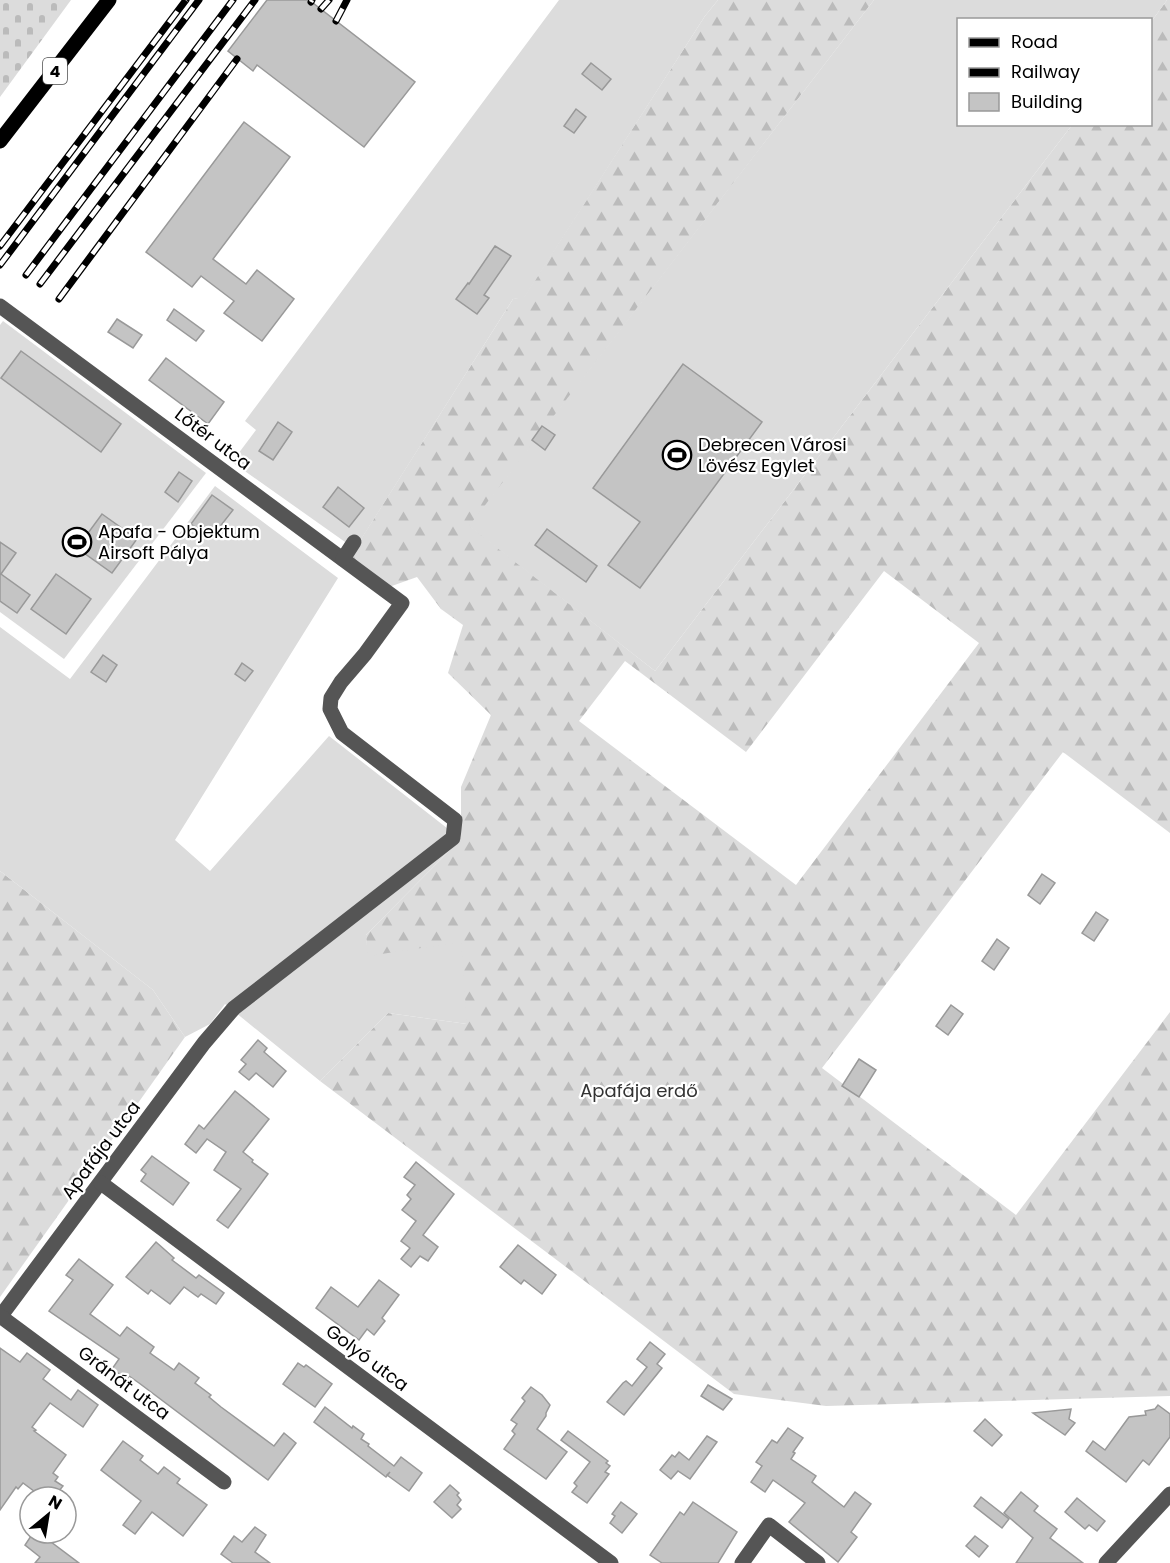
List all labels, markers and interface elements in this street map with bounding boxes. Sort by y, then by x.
legend [957,18,1152,126]
text: Road [1011,29,1058,54]
road number: 4 [43,58,67,84]
text: Railway [1011,59,1080,84]
text: Building [1011,89,1083,114]
street label: Lőtér utca [170,402,257,476]
place label: Debrecen Városi Lövész Egylet [698,432,847,478]
sports icon: Debrecen Városi Lövész Egylet [661,439,693,471]
place label: Apafa - Objektum Airsoft Pálya [98,519,260,565]
sports icon: Apafa - Objektum Airsoft Pálya [61,526,93,558]
park label: Apafája erdő [580,1078,698,1103]
street label: Apafája utca [55,1095,146,1204]
street label: Golyó utca [321,1318,414,1397]
street label: Gránát utca [73,1340,175,1425]
north arrow [18,1485,78,1545]
text: N [44,1489,66,1515]

